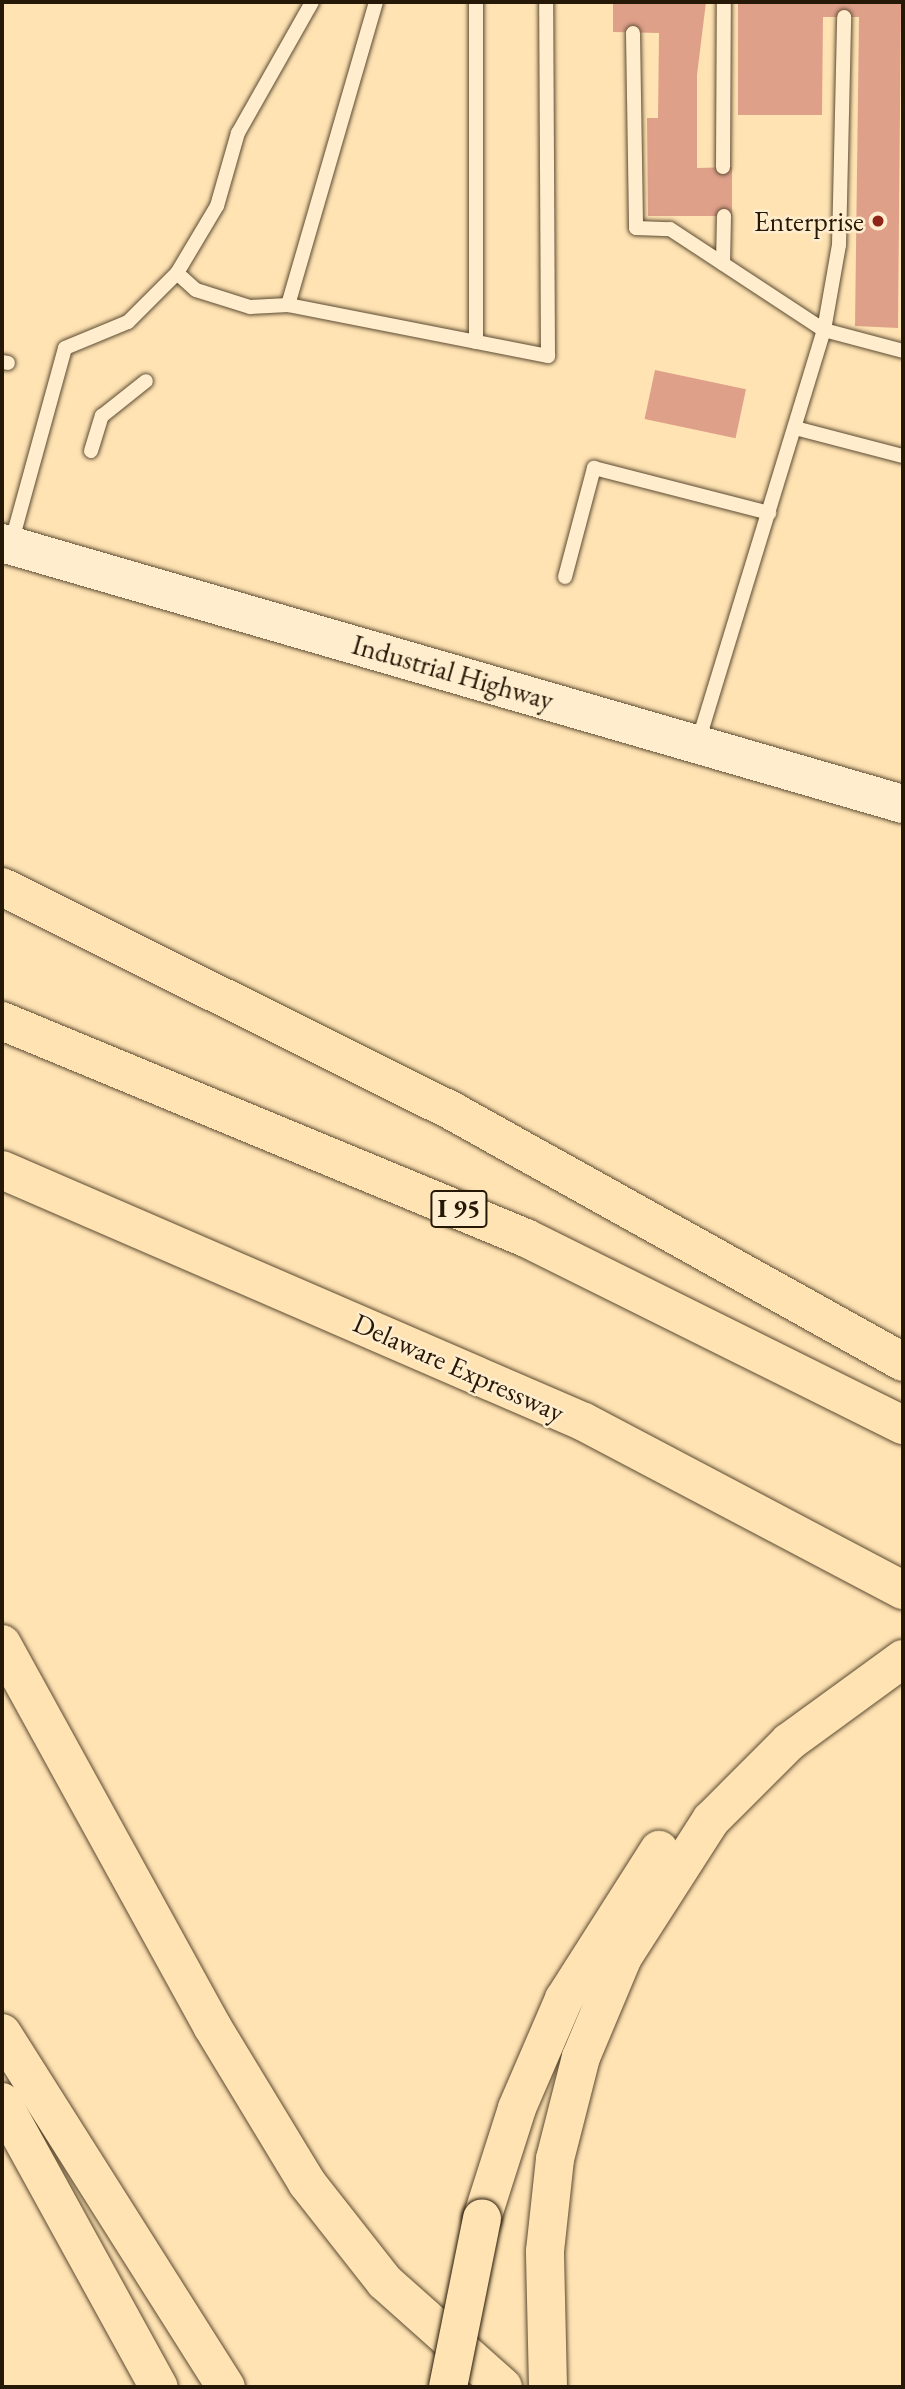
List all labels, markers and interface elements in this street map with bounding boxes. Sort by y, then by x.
place label: Enterprise [754,204,864,238]
marker: Enterprise [870,213,886,229]
street label: Industrial Highway [348,627,558,717]
road number: I 95 [429,1186,489,1232]
street label: Delaware Expressway [348,1305,570,1429]

